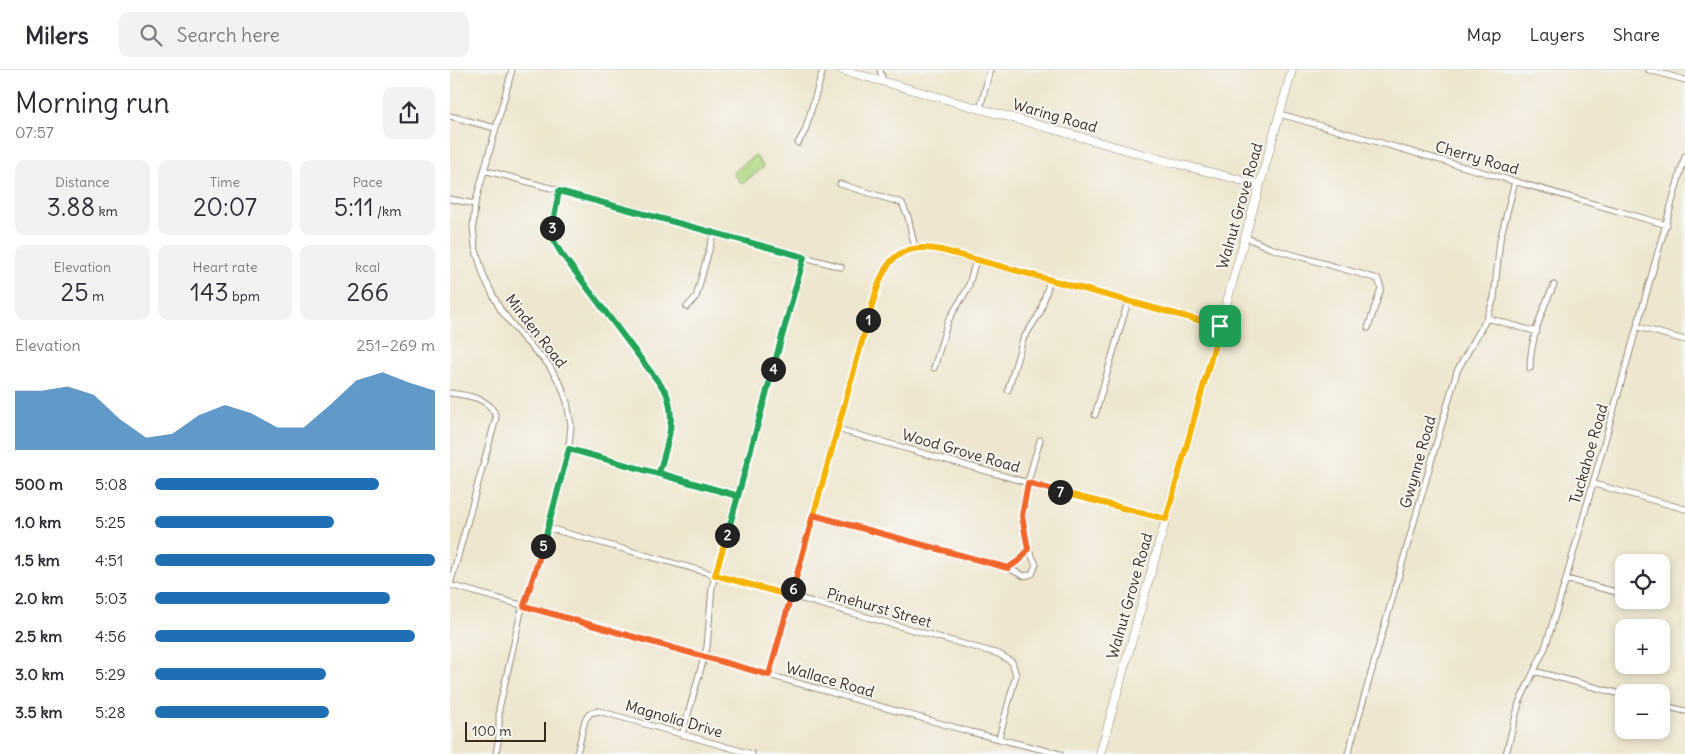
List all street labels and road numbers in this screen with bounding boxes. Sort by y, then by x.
street label: Waring Road [1011,94,1100,137]
street label: Cherry Road [1433,137,1521,179]
street label: Walnut Grove Road [1212,140,1267,271]
street label: Minden Road [502,290,571,372]
street label: Tuckahoe Road [1565,402,1612,506]
street label: Gwynne Road [1395,413,1440,510]
street label: Wood Grove Road [900,425,1022,476]
street label: Walnut Grove Road [1102,530,1157,661]
street label: Pinehurst Street [825,583,934,632]
street label: Wallace Road [784,658,877,701]
street label: Magnolia Drive [623,696,725,741]

